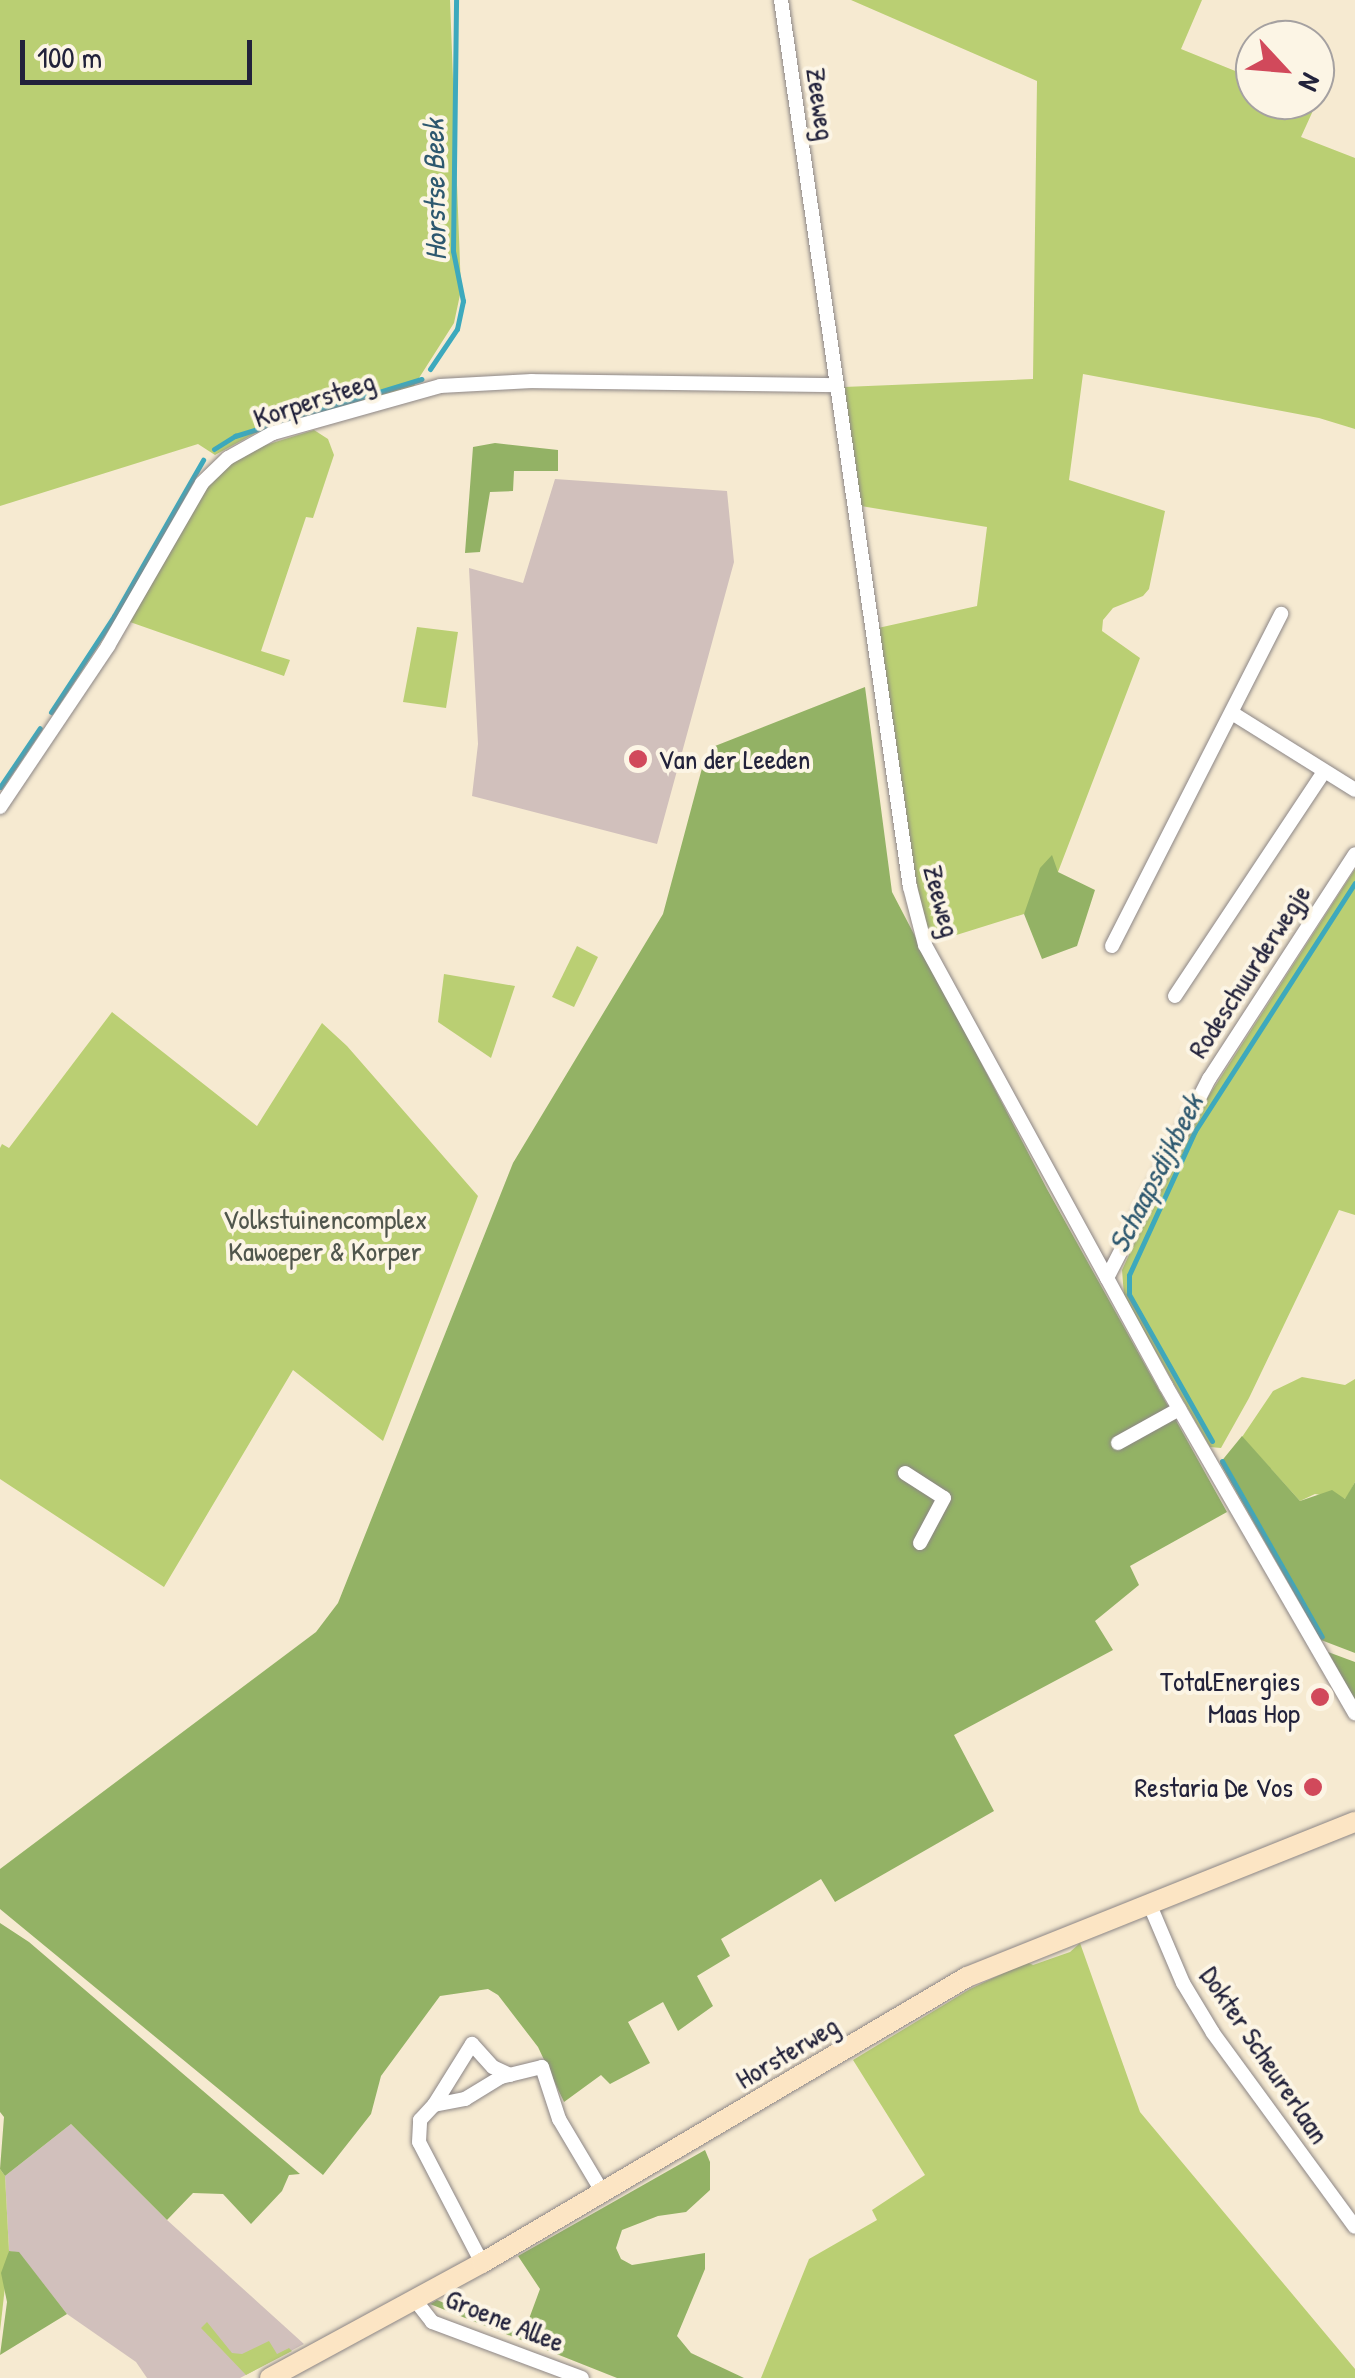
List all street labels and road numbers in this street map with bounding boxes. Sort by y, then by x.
street label: Zeeweg [799,65,843,143]
street label: Korpersteeg [249,364,379,434]
street label: Zeeweg [916,861,968,941]
street label: Rodeschuurderwegje [1181,878,1317,1064]
street label: Dokter Scheurerlaan [1193,1960,1337,2150]
street label: Horsterweg [729,2008,845,2096]
street label: Groene Allee [441,2281,569,2359]

